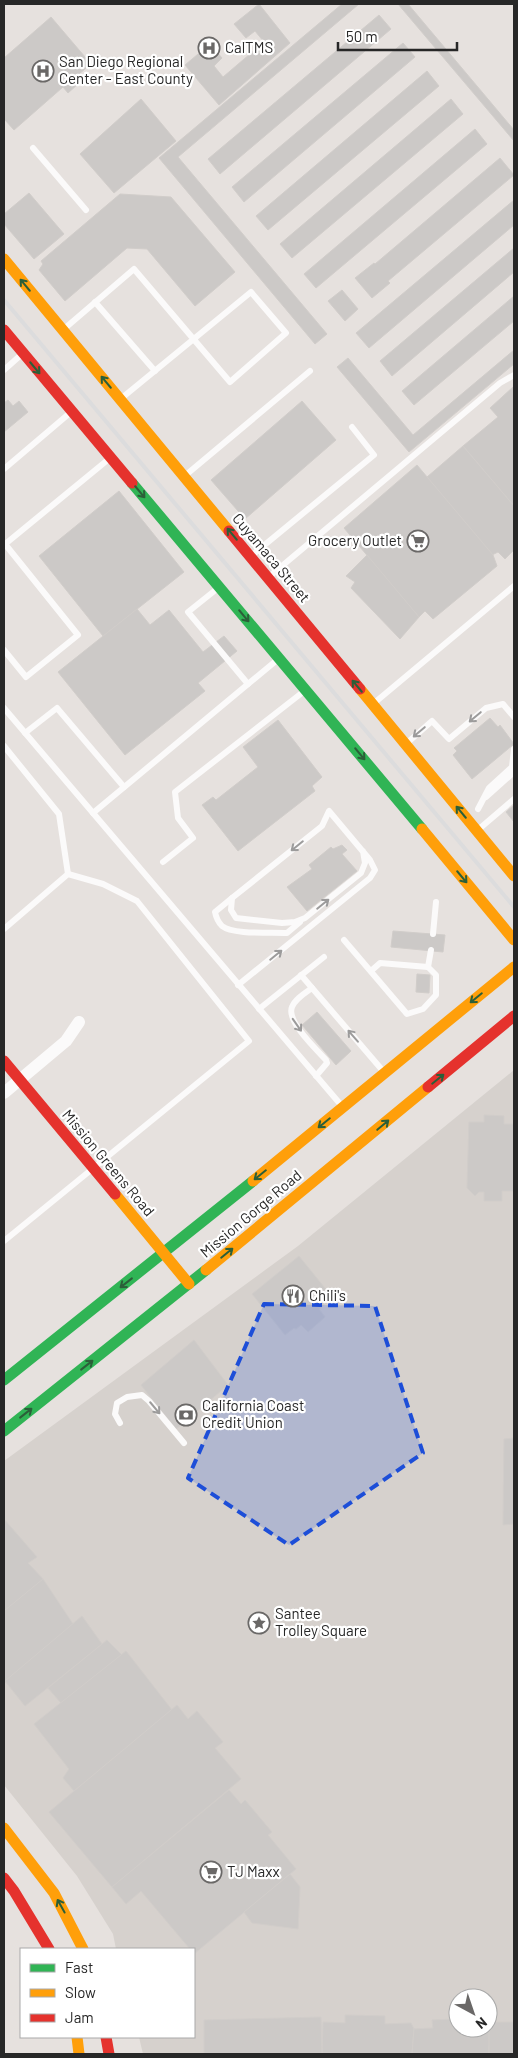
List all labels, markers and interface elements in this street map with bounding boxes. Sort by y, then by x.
scale bar [338,20,457,52]
text: 50 m [346,27,378,45]
hospital icon: CalTMS [197,36,221,60]
place label: CalTMS [225,38,273,56]
place label: San Diego Regional Center - East County [59,52,193,87]
hospital icon: San Diego Regional Center - East County [31,59,55,83]
one-way arrow [20,279,31,292]
one-way arrow [30,361,41,374]
one-way arrow [100,376,111,389]
one-way arrow [134,485,145,498]
street label: Cuyamaca Street [229,509,314,606]
one-way arrow [226,528,237,541]
supermarket icon: Grocery Outlet [406,529,430,553]
place label: Grocery Outlet [308,531,402,549]
one-way arrow [239,610,250,623]
one-way arrow [352,680,363,693]
one-way arrow [468,712,481,723]
one-way arrow [412,727,425,738]
one-way arrow [355,747,366,760]
one-way arrow [455,805,467,818]
one-way arrow [291,840,304,851]
one-way arrow [457,870,468,883]
one-way arrow [316,898,329,909]
one-way arrow [269,949,282,960]
one-way arrow [470,992,483,1003]
one-way arrow [292,1018,302,1032]
one-way arrow [347,1029,359,1042]
one-way arrow [431,1073,444,1084]
street label: Mission Greens Road [59,1105,159,1219]
one-way arrow [317,1117,330,1128]
one-way arrow [376,1119,389,1130]
street label: Mission Gorge Road [196,1166,305,1261]
one-way arrow [254,1169,267,1180]
one-way arrow [220,1248,233,1259]
one-way arrow [119,1278,132,1289]
restaurant icon: Chili's [281,1284,305,1308]
place label: Chili's [309,1286,346,1304]
one-way arrow [80,1359,93,1370]
place label: California Coast Credit Union [202,1396,304,1431]
one-way arrow [149,1401,160,1414]
bank icon: California Coast Credit Union [174,1403,198,1427]
one-way arrow [20,1408,33,1419]
place label: Santee Trolley Square [275,1604,367,1639]
place icon: Santee Trolley Square [247,1611,271,1635]
supermarket icon: TJ Maxx [199,1860,223,1884]
place label: TJ Maxx [227,1862,280,1880]
one-way arrow [56,1899,66,1913]
legend [20,1948,195,2038]
text: Fast [65,1958,93,1976]
text: Slow [65,1983,96,2001]
north arrow [448,1988,498,2038]
text: Jam [65,2008,94,2026]
text: N [473,2014,491,2033]

